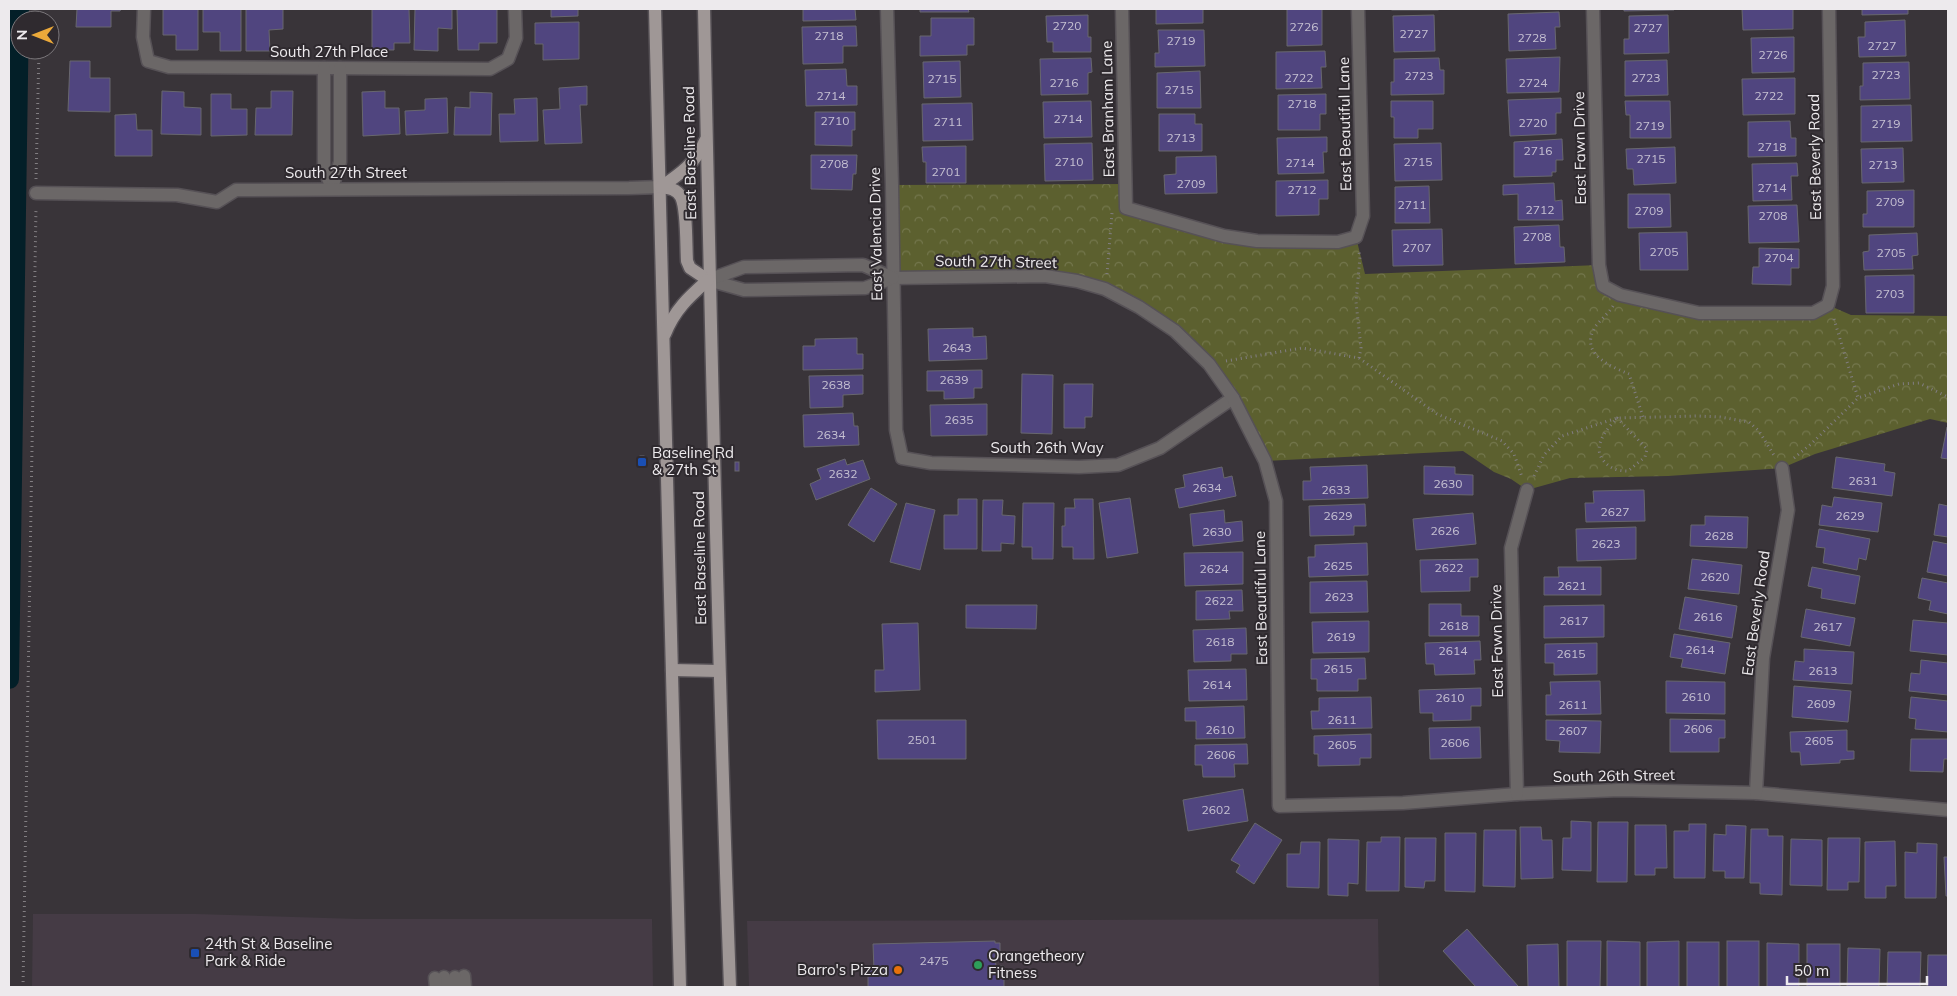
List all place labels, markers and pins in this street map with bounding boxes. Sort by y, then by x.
place label: Baseline Rd & 27th St [652,443,734,479]
marker: Baseline Rd & 27th St [636,456,648,468]
place label: 24th St & Baseline Park & Ride [205,934,332,970]
place label: Orangetheory Fitness [988,946,1085,982]
marker: 24th St & Baseline Park & Ride [189,947,201,959]
marker: Orangetheory Fitness [972,959,984,971]
place label: Barro's Pizza [797,960,888,979]
marker: Barro's Pizza [892,964,904,976]

